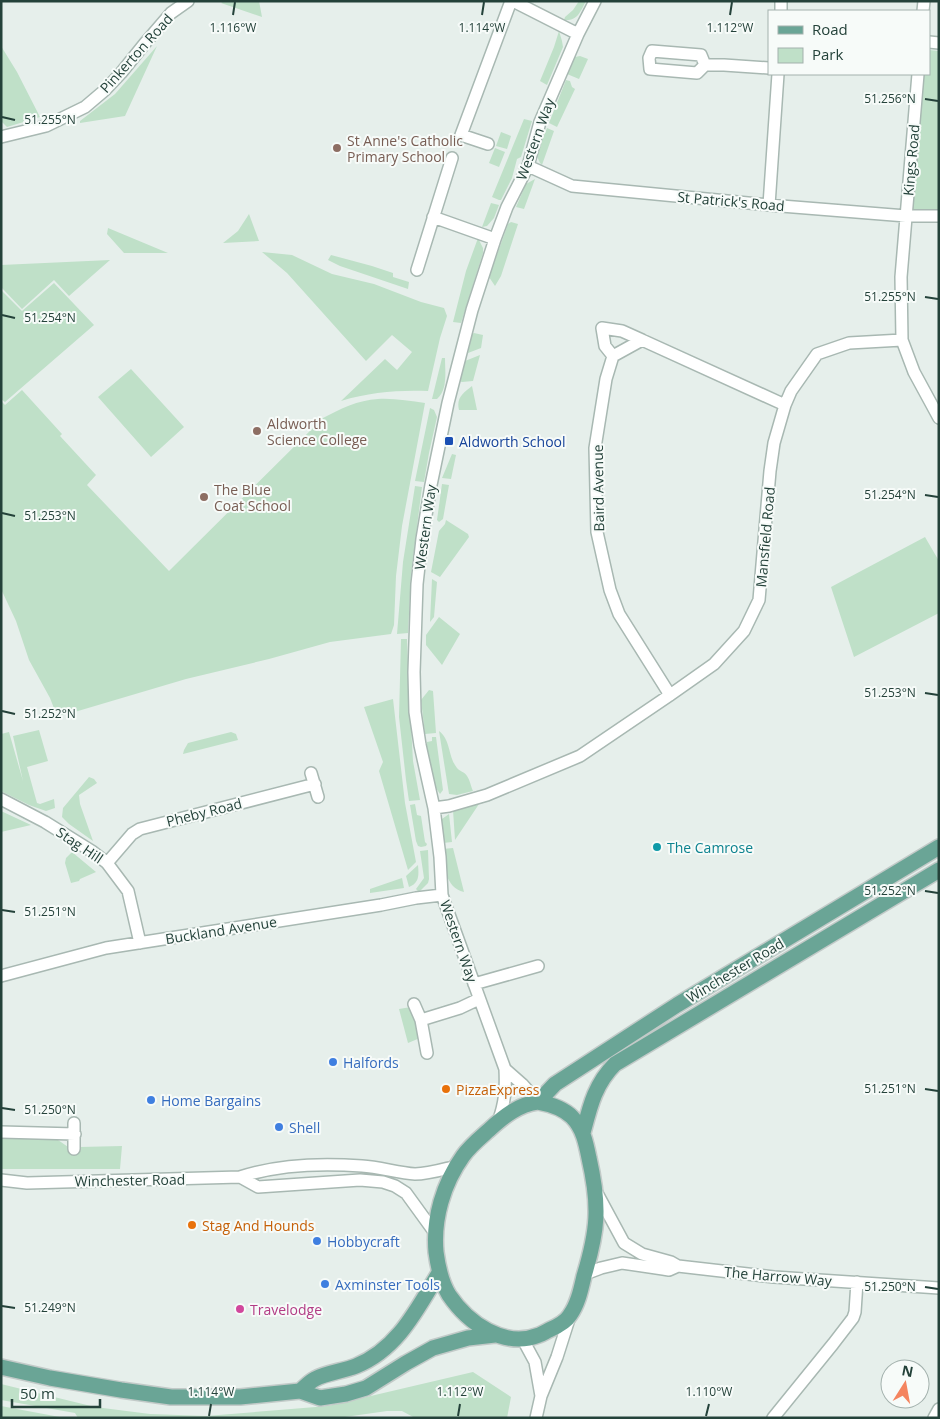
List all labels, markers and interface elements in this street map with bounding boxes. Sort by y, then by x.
street label: Pinkerton Road [95,9,177,97]
legend [768,10,930,75]
text: 1.116°W [210,19,256,36]
text: 1.114°W [459,19,505,36]
text: 1.112°W [707,19,753,36]
text: Road [812,19,848,39]
text: Park [812,44,843,64]
text: 51.256°N [864,90,916,107]
street label: Western Way [511,94,559,183]
text: 51.255°N [24,111,76,128]
street label: Kings Road [898,123,924,197]
place label: St Anne's Catholic Primary School [347,131,463,166]
marker: St Anne's Catholic Primary School [331,142,343,154]
street label: St Patrick's Road [677,187,785,215]
text: 51.255°N [864,288,916,305]
text: 51.254°N [24,309,76,326]
place label: Aldworth Science College [267,414,367,449]
marker: Aldworth Science College [251,425,263,437]
place label: Aldworth School [459,432,566,451]
marker: Aldworth School [443,435,455,447]
street label: Baird Avenue [588,444,608,532]
place label: The Blue Coat School [214,480,291,515]
street label: Western Way [410,482,441,571]
street label: Mansfield Road [751,486,779,588]
text: 51.254°N [864,486,916,503]
marker: The Blue Coat School [198,491,210,503]
text: 51.253°N [24,507,76,524]
text: 51.253°N [864,684,916,701]
text: 51.252°N [24,705,76,722]
street label: Pheby Road [164,793,244,831]
street label: Stag Hill [53,822,107,868]
place label: The Camrose [667,838,753,857]
marker: The Camrose [651,841,663,853]
text: 51.252°N [864,882,916,899]
street label: Western Way [436,897,482,986]
text: 51.251°N [24,903,76,920]
street label: Buckland Avenue [164,912,278,948]
street label: Winchester Road [683,933,787,1007]
place label: Halfords [343,1053,399,1072]
marker: Halfords [327,1056,339,1068]
place label: PizzaExpress [456,1080,540,1099]
text: 51.251°N [864,1080,916,1097]
marker: PizzaExpress [440,1083,452,1095]
place label: Home Bargains [161,1091,261,1110]
marker: Home Bargains [145,1094,157,1106]
text: 51.250°N [24,1101,76,1118]
place label: Shell [289,1118,320,1137]
marker: Shell [273,1121,285,1133]
street label: Winchester Road [75,1170,185,1190]
place label: Stag And Hounds [202,1216,315,1235]
marker: Stag And Hounds [186,1219,198,1231]
place label: Hobbycraft [327,1232,400,1251]
marker: Hobbycraft [311,1235,323,1247]
street label: The Harrow Way [723,1262,834,1290]
place label: Axminster Tools [335,1275,440,1294]
marker: Axminster Tools [319,1278,331,1290]
text: 51.250°N [864,1278,916,1295]
text: 51.249°N [24,1299,76,1316]
place label: Travelodge [250,1300,322,1319]
marker: Travelodge [234,1303,246,1315]
north arrow [880,1359,930,1409]
text: N [900,1360,915,1381]
scale bar [12,1376,100,1408]
text: 50 m [20,1383,55,1403]
text: 1.114°W [188,1383,234,1400]
text: 1.112°W [437,1383,483,1400]
text: 1.110°W [686,1383,732,1400]

